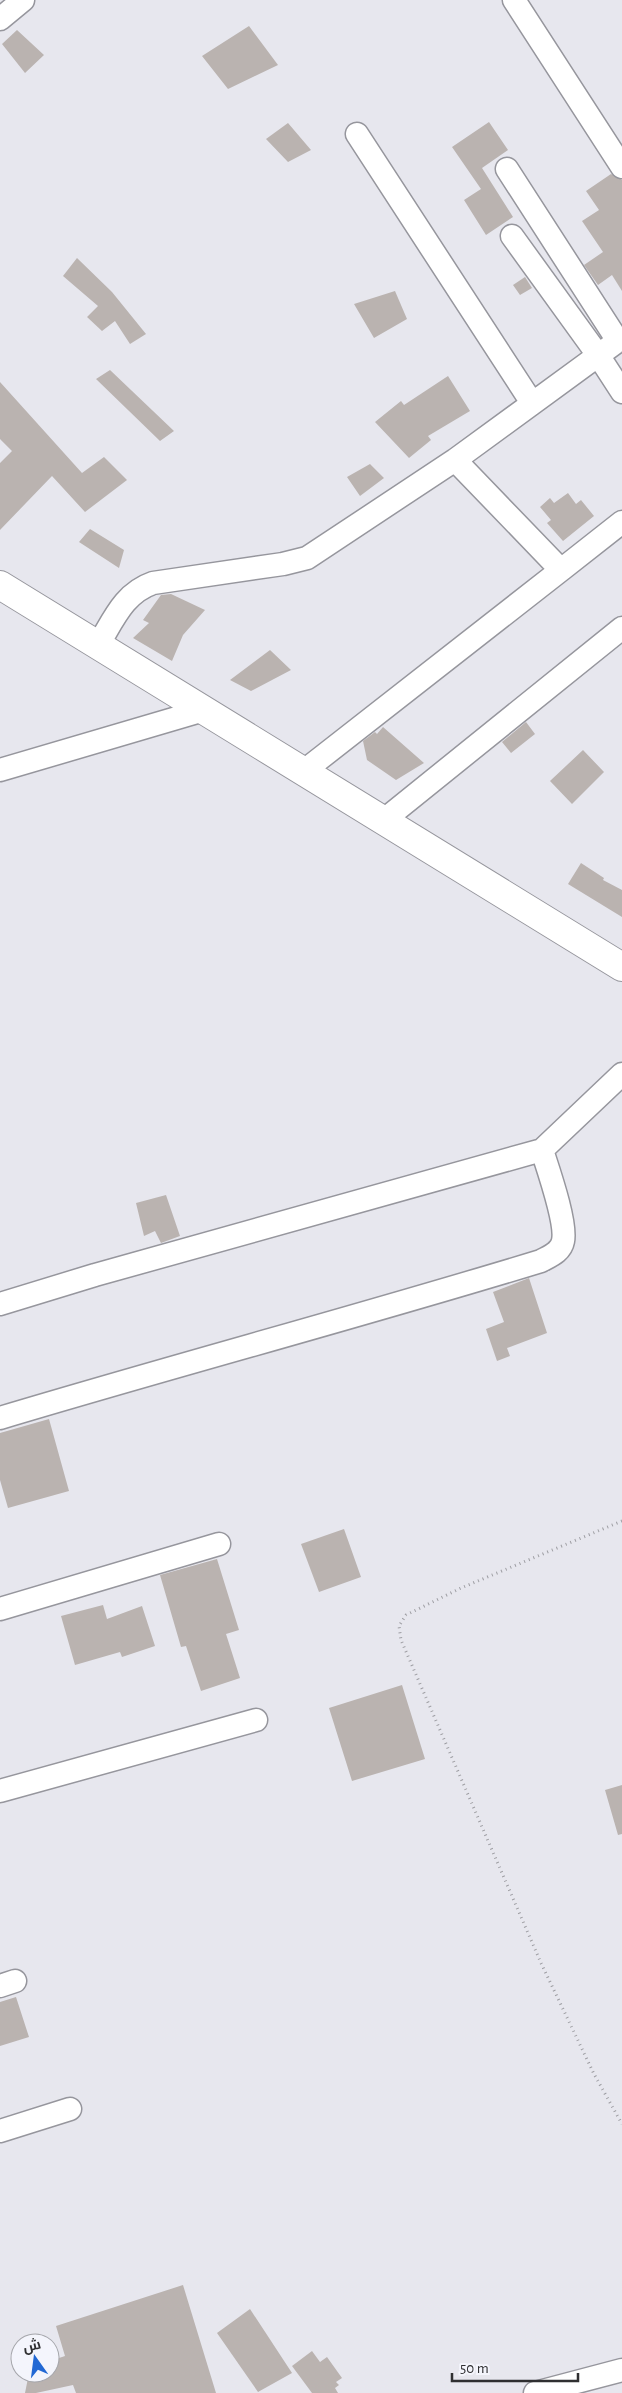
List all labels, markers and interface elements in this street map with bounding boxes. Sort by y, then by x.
north arrow [10,2333,60,2383]
text: ش [21,2335,43,2356]
scale bar [452,2350,578,2382]
text: 50 m [460,2361,489,2376]

